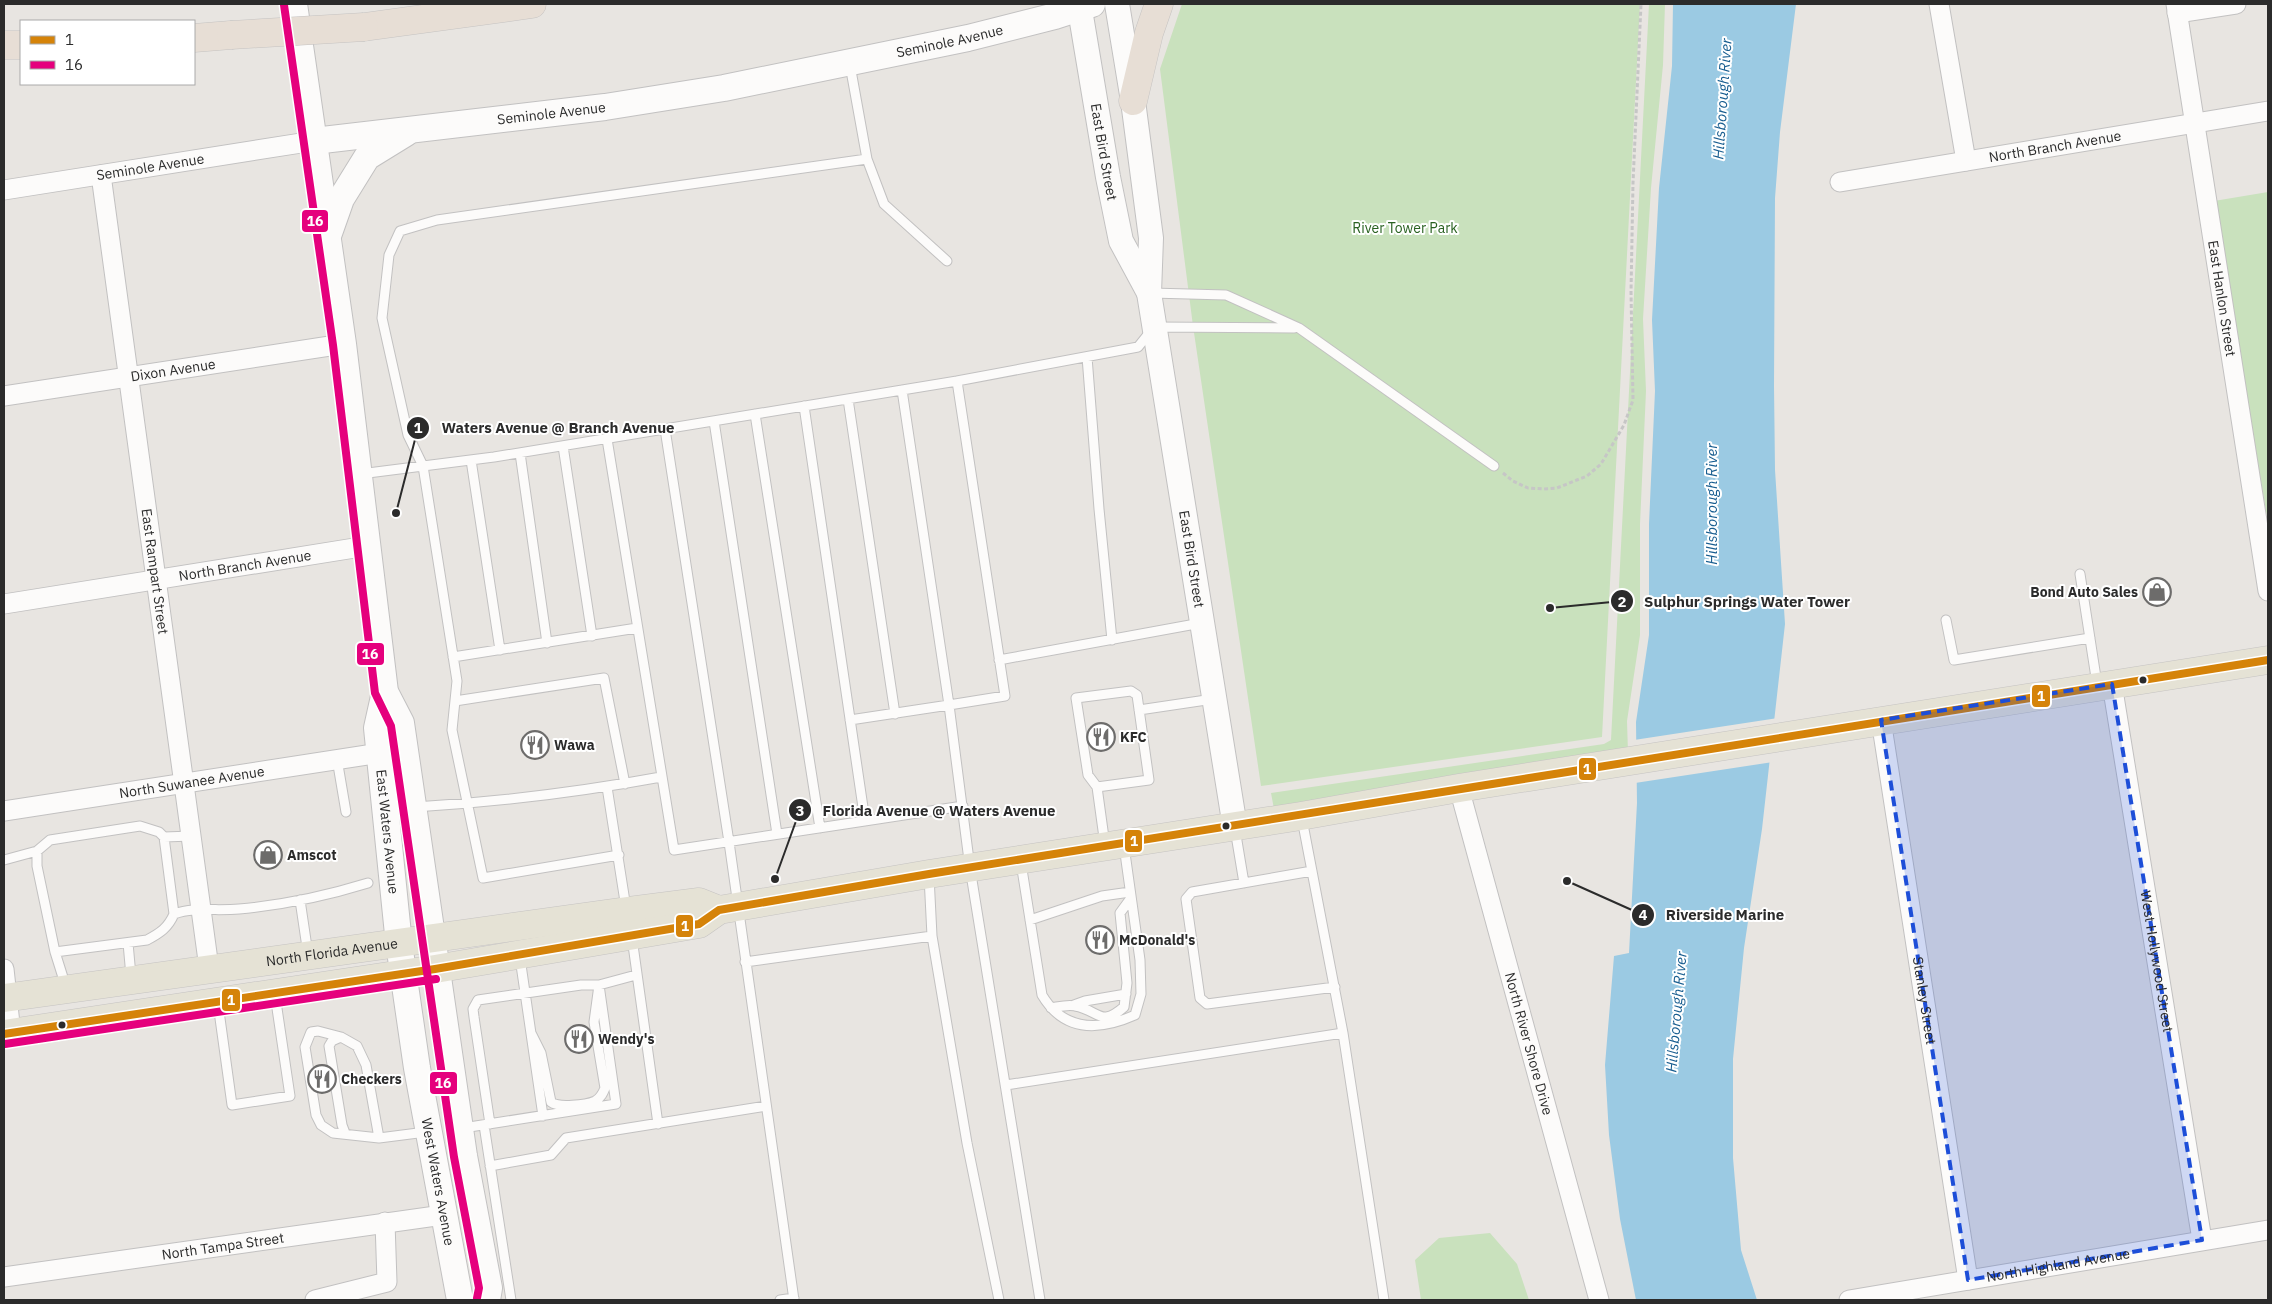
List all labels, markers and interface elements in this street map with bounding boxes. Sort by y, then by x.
legend [20,20,195,85]
street label: Seminole Avenue [895,20,1005,61]
text: 1 [65,30,74,49]
water label: Hillsborough River [1708,37,1736,160]
text: 16 [65,55,83,74]
street label: Seminole Avenue [496,98,607,129]
street label: East Bird Street [1087,102,1122,202]
street label: North Branch Avenue [1988,126,2123,166]
street label: Seminole Avenue [95,149,206,184]
line badge: 16 [301,209,329,233]
text: 16 [307,212,323,230]
park label: River Tower Park [1352,219,1458,237]
street label: East Hanlon Street [2204,239,2240,358]
street label: Dixon Avenue [129,355,217,385]
callout: Waters Avenue @ Branch Avenue [406,413,684,443]
text: 1 [413,418,423,437]
text: Waters Avenue @ Branch Avenue [441,418,675,437]
water label: Hillsborough River [1702,443,1721,565]
street label: East Rampart Street [138,507,172,635]
street label: East Bird Street [1175,509,1209,609]
street label: North Branch Avenue [177,546,313,585]
shop icon: Bond Auto Sales [2142,577,2172,607]
place label: Bond Auto Sales [2030,583,2138,601]
callout: Sulphur Springs Water Tower [1609,586,1860,616]
text: 2 [1617,592,1627,611]
text: Sulphur Springs Water Tower [1644,592,1850,611]
line badge: 16 [356,642,385,666]
text: 16 [362,645,378,663]
unlabelled marker [2138,675,2148,685]
line badge: 1 [2031,684,2051,708]
text: 1 [2037,687,2046,705]
restaurant icon: KFC [1086,722,1116,752]
place label: KFC [1120,728,1147,746]
restaurant icon: Wawa [520,730,550,760]
place label: Wawa [554,736,595,754]
line badge: 1 [1578,757,1597,781]
text: 1 [1583,760,1592,778]
street label: North Suwanee Avenue [118,762,266,802]
street label: East Waters Avenue [372,768,403,895]
callout: Florida Avenue @ Waters Avenue [787,795,1065,825]
text: 3 [795,801,805,820]
text: Florida Avenue @ Waters Avenue [823,801,1055,820]
unlabelled marker [1221,821,1231,831]
line badge: 1 [1124,829,1143,853]
text: 1 [1130,832,1139,850]
shop icon: Amscot [253,840,283,870]
place label: Amscot [287,846,337,864]
street label: West Hollywood Street [2137,889,2177,1034]
callout: Riverside Marine [1631,900,1794,930]
text: 4 [1638,905,1648,924]
text: Riverside Marine [1666,905,1784,924]
line badge: 1 [675,914,694,938]
text: 1 [681,917,690,935]
restaurant icon: McDonald's [1085,925,1115,955]
place label: McDonald's [1119,931,1195,949]
street label: North Florida Avenue [265,934,399,970]
water label: Hillsborough River [1661,950,1691,1073]
street label: Stanley Street [1909,955,1940,1046]
street label: North River Shore Drive [1501,970,1557,1117]
line badge: 1 [221,988,241,1012]
text: 1 [227,991,236,1009]
unlabelled marker [57,1020,67,1030]
restaurant icon: Wendy's [564,1024,594,1054]
place label: Wendy's [598,1030,655,1048]
restaurant icon: Checkers [307,1064,337,1094]
place label: Checkers [341,1070,402,1088]
line badge: 16 [429,1071,458,1095]
text: 16 [435,1074,451,1092]
street label: West Waters Avenue [417,1117,459,1247]
street label: North Tampa Street [161,1229,285,1264]
street label: North Highland Avenue [1985,1244,2132,1286]

